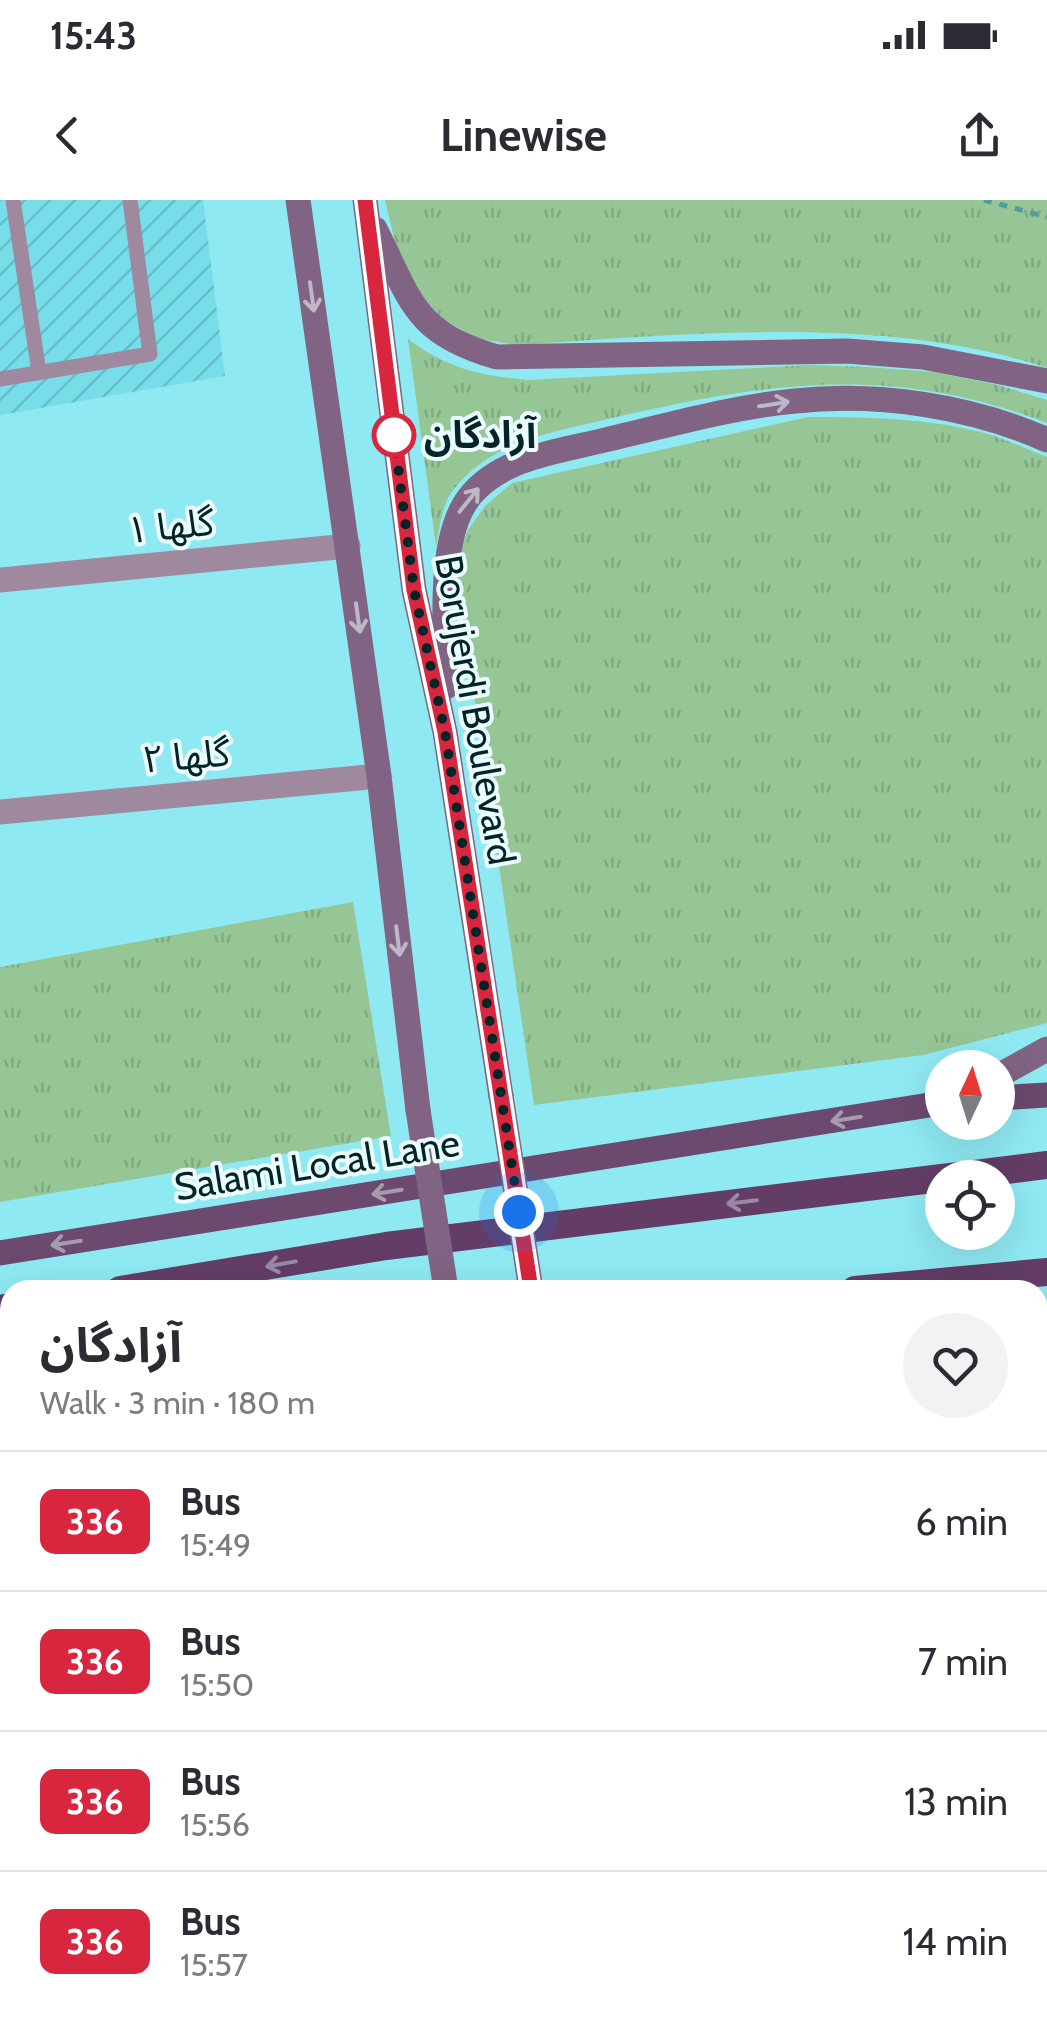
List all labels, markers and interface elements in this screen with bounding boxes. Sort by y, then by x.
text: 15:43 [50,12,137,59]
icon: back [40,108,95,163]
text: Linewise [440,108,607,162]
icon: share [952,108,1007,163]
one-way arrow [303,280,321,312]
one-way arrow [757,394,789,413]
place label: آزادگان [424,411,538,458]
marker: آزادگان [373,414,415,456]
one-way arrow [458,488,480,514]
street label: گلها ۱ [124,497,217,553]
street label: Borujerdi Boulevard [425,552,526,868]
one-way arrow [349,602,367,634]
street label: گلها ۲ [140,728,233,783]
one-way arrow [389,924,408,956]
north arrow [925,1050,1015,1140]
map controls [925,1050,1015,1250]
one-way arrow [830,1110,863,1128]
street label: Salami Local Lane [171,1119,463,1210]
button: locate [925,1160,1015,1250]
one-way arrow [371,1183,404,1201]
your location [494,1187,544,1237]
one-way arrow [726,1193,758,1212]
one-way arrow [50,1234,83,1253]
one-way arrow [265,1255,298,1274]
button: heart [903,1313,1008,1418]
text: آزادگان [40,1316,182,1374]
text: Walk · 3 min · 180 m [40,1383,315,1422]
text: Bus [180,1478,241,1525]
text: 6 min [915,1498,1008,1545]
text: 336 [66,1500,124,1543]
text: 15:49 [180,1525,251,1564]
text: Bus [180,1618,241,1665]
text: 7 min [918,1638,1008,1685]
text: 336 [66,1640,124,1683]
text: 15:50 [180,1665,254,1704]
text: Bus [180,1758,241,1805]
text: 13 min [904,1778,1008,1825]
text: 336 [66,1780,124,1823]
text: 15:56 [180,1805,250,1844]
text: Bus [180,1898,241,1945]
text: 14 min [902,1918,1008,1965]
text: 336 [66,1920,124,1963]
text: 15:57 [180,1945,248,1984]

